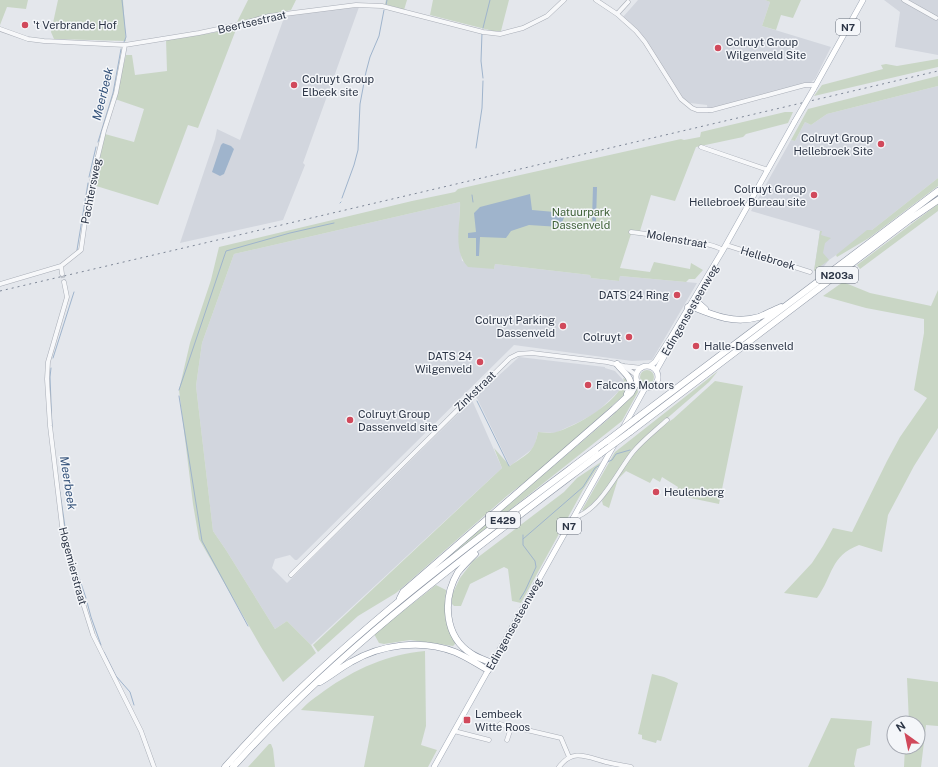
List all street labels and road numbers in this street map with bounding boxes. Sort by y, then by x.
street label: Beertsestraat [217,8,287,36]
road number: N7 [836,19,860,35]
street label: Pachtersweg [79,157,103,225]
street label: Molenstraat [646,228,708,250]
street label: Hellebroek [739,244,797,272]
street label: Edingensesteenweg [659,262,721,358]
road number: N203a [816,267,858,283]
street label: Zinkstraat [452,369,498,413]
road number: E429 [486,512,520,528]
road number: N7 [557,518,581,534]
street label: Hogemierstraat [57,526,89,606]
street label: Edingensesteenweg [484,576,544,672]

